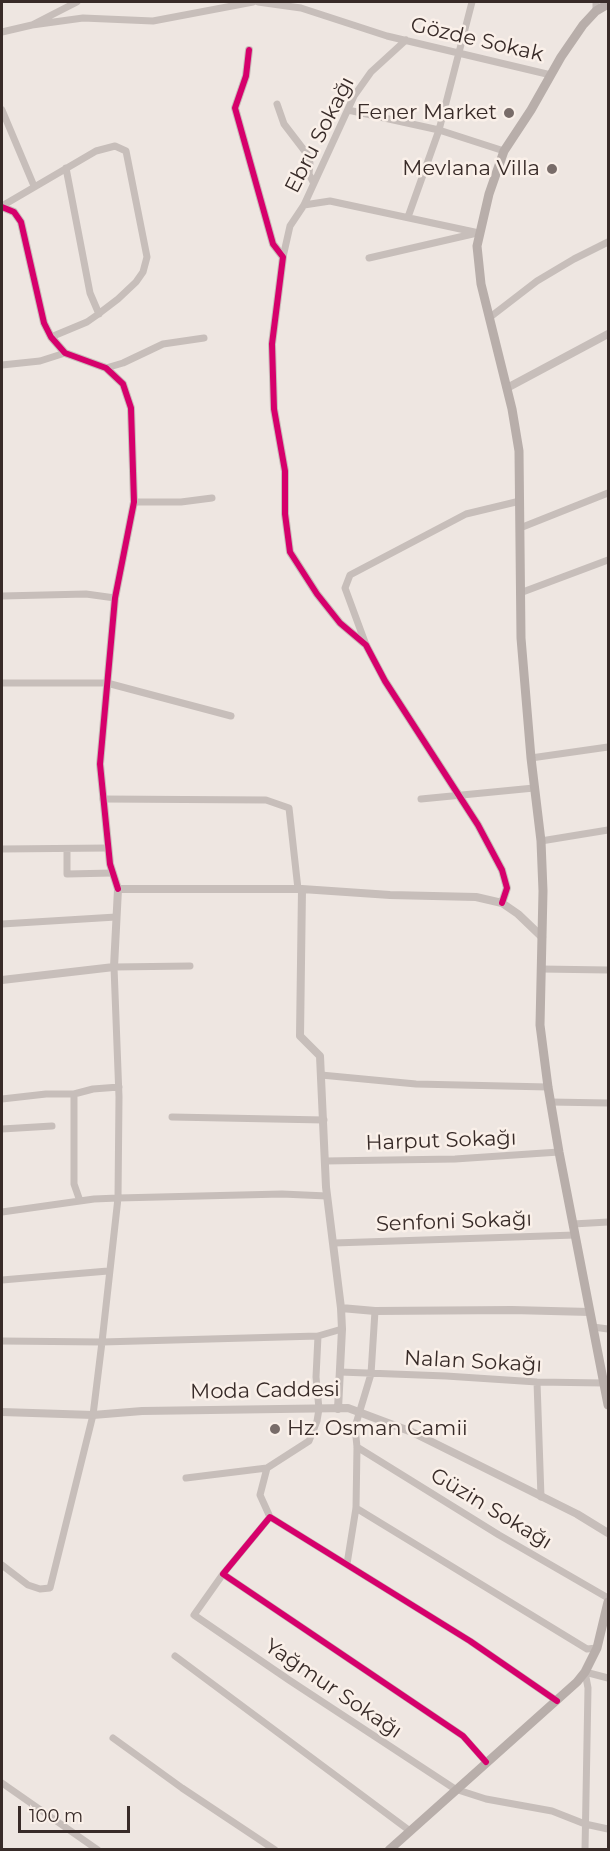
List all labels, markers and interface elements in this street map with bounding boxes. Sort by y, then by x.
street label: Gözde Sokak [408,12,546,68]
street label: Ebru Sokağı [280,73,360,197]
place label: Fener Market [357,100,497,126]
marker: Fener Market [502,106,516,120]
place label: Mevlana Villa [402,156,540,182]
marker: Mevlana Villa [545,162,559,176]
street label: Harput Sokağı [365,1126,517,1156]
street label: Senfoni Sokağı [376,1207,532,1237]
street label: Nalan Sokağı [403,1346,543,1378]
street label: Moda Caddesi [190,1377,340,1405]
place label: Hz. Osman Camii [287,1416,468,1442]
marker: Hz. Osman Camii [268,1422,282,1436]
street label: Güzin Sokağı [426,1463,556,1555]
street label: Yağmur Sokağı [260,1634,406,1744]
scale bar [21,1794,134,1832]
text: 100 m [29,1805,83,1827]

